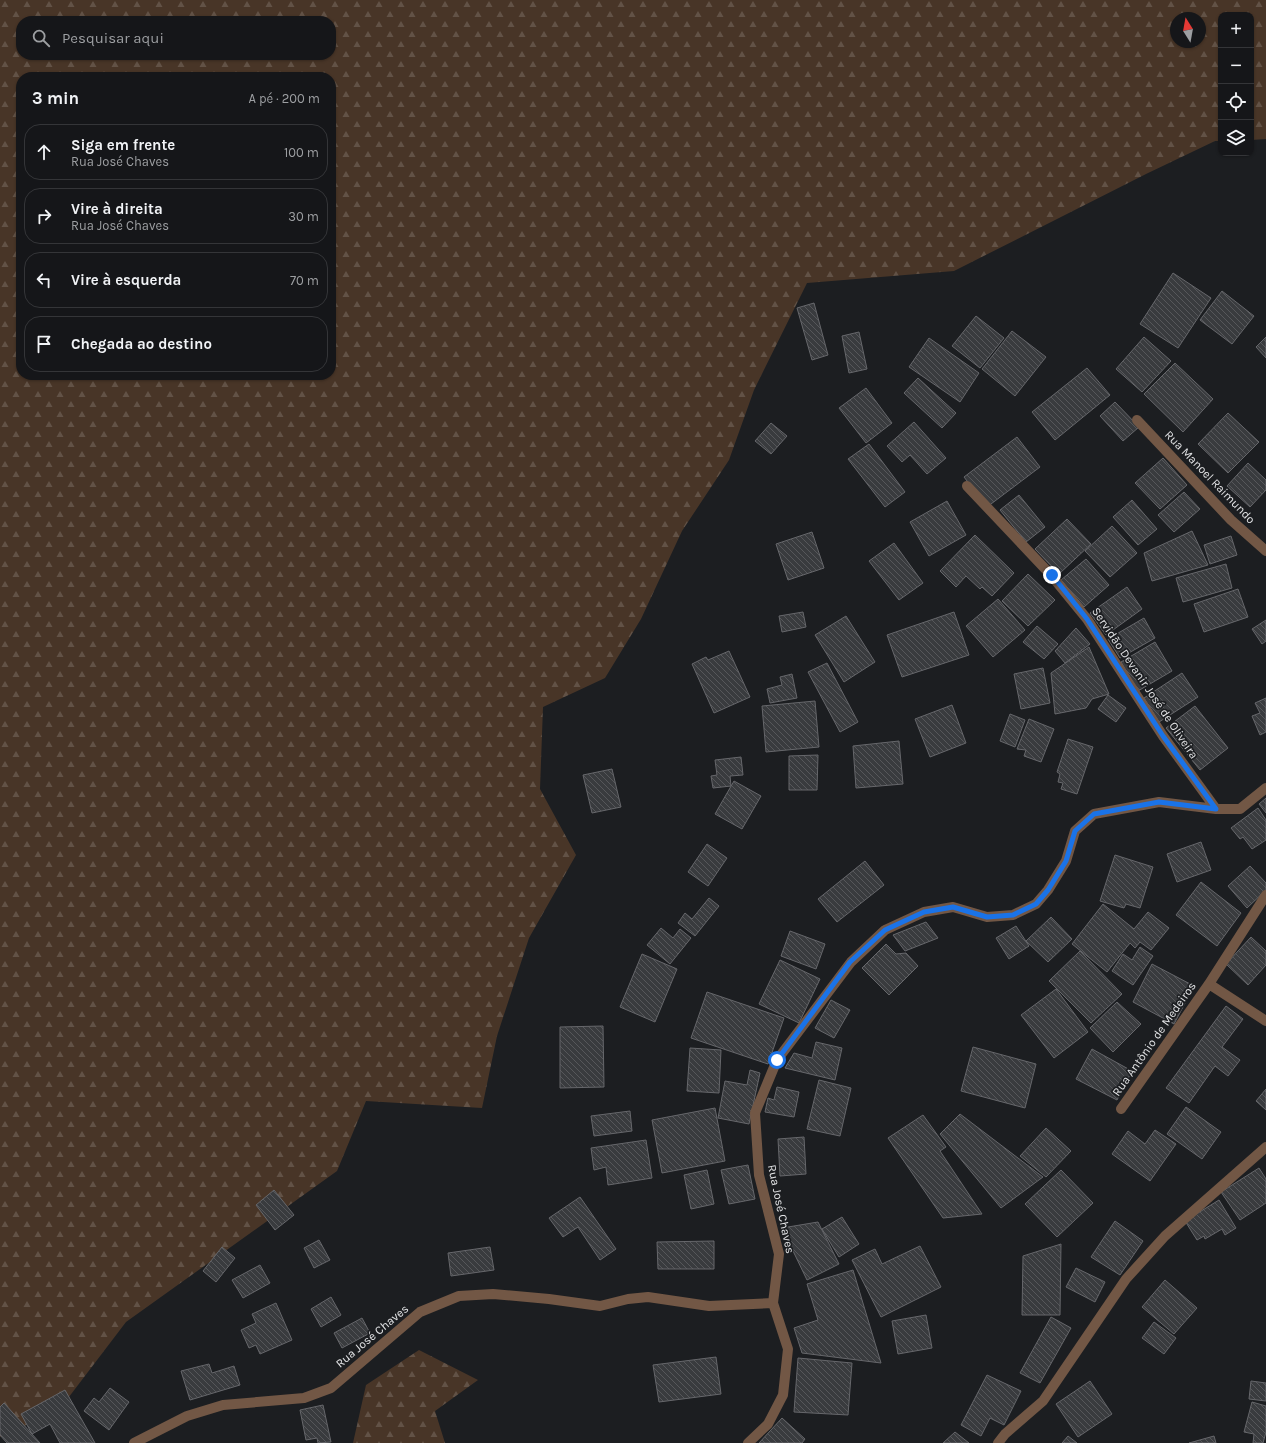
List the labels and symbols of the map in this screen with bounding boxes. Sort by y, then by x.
north arrow [1170,12,1206,48]
street label: Rua Manoel Raimundo [1162,428,1258,526]
route end [1043,566,1061,584]
street label: Servidão Devanir José de Oliveira [1089,605,1201,761]
street label: Rua Antônio de Medeiros [1109,979,1199,1099]
route start [768,1051,786,1069]
street label: Rua José Chaves [765,1163,797,1255]
street label: Rua José Chaves [333,1302,411,1370]

